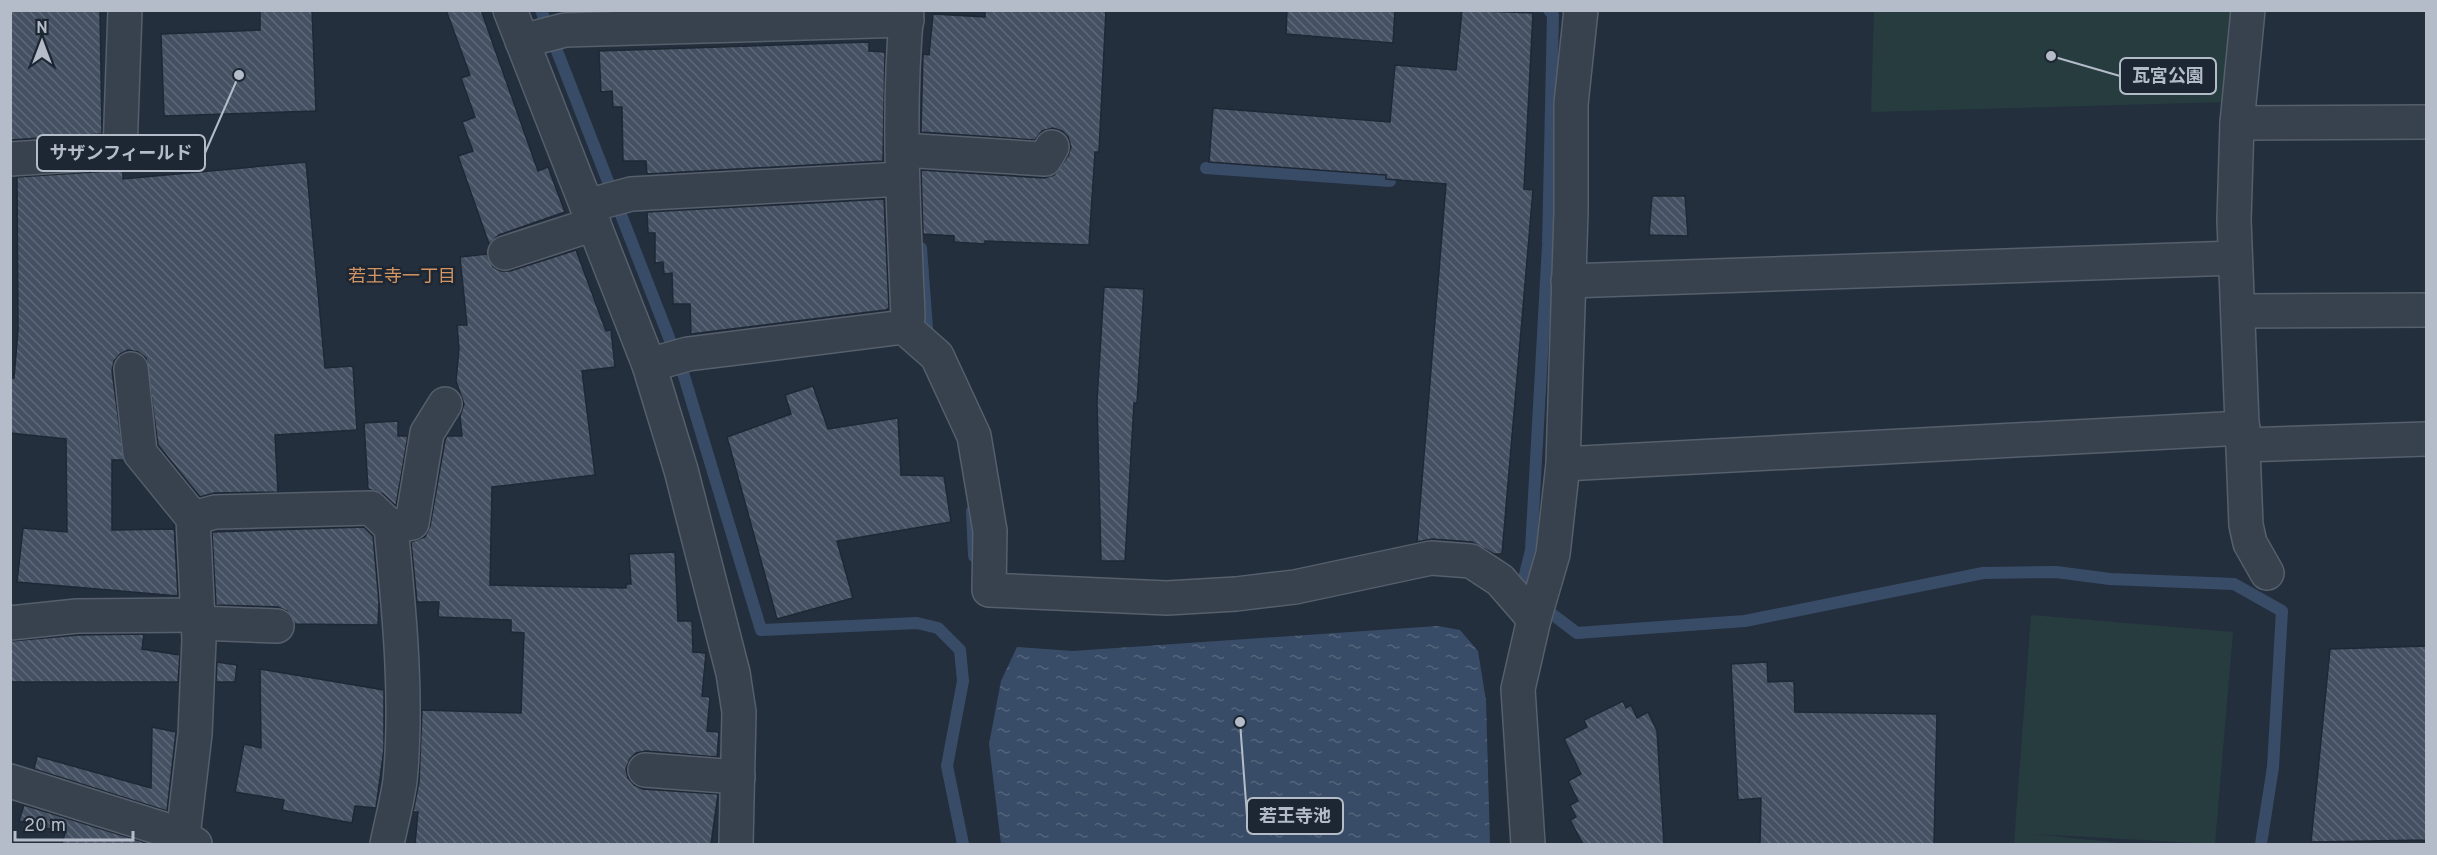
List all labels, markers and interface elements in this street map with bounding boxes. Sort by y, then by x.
north arrow [12,12,72,72]
text: N [36,19,48,39]
callout: 瓦宮公園 [2120,58,2216,94]
text: 瓦宮公園 [2132,66,2204,89]
callout: サザンフィールド [37,135,205,171]
text: サザンフィールド [49,143,193,166]
district label: 若王寺一丁目 [348,266,456,289]
callout: 若王寺池 [1247,798,1343,834]
scale bar [15,804,134,842]
text: 若王寺池 [1259,806,1331,829]
text: 20 m [24,815,66,838]

